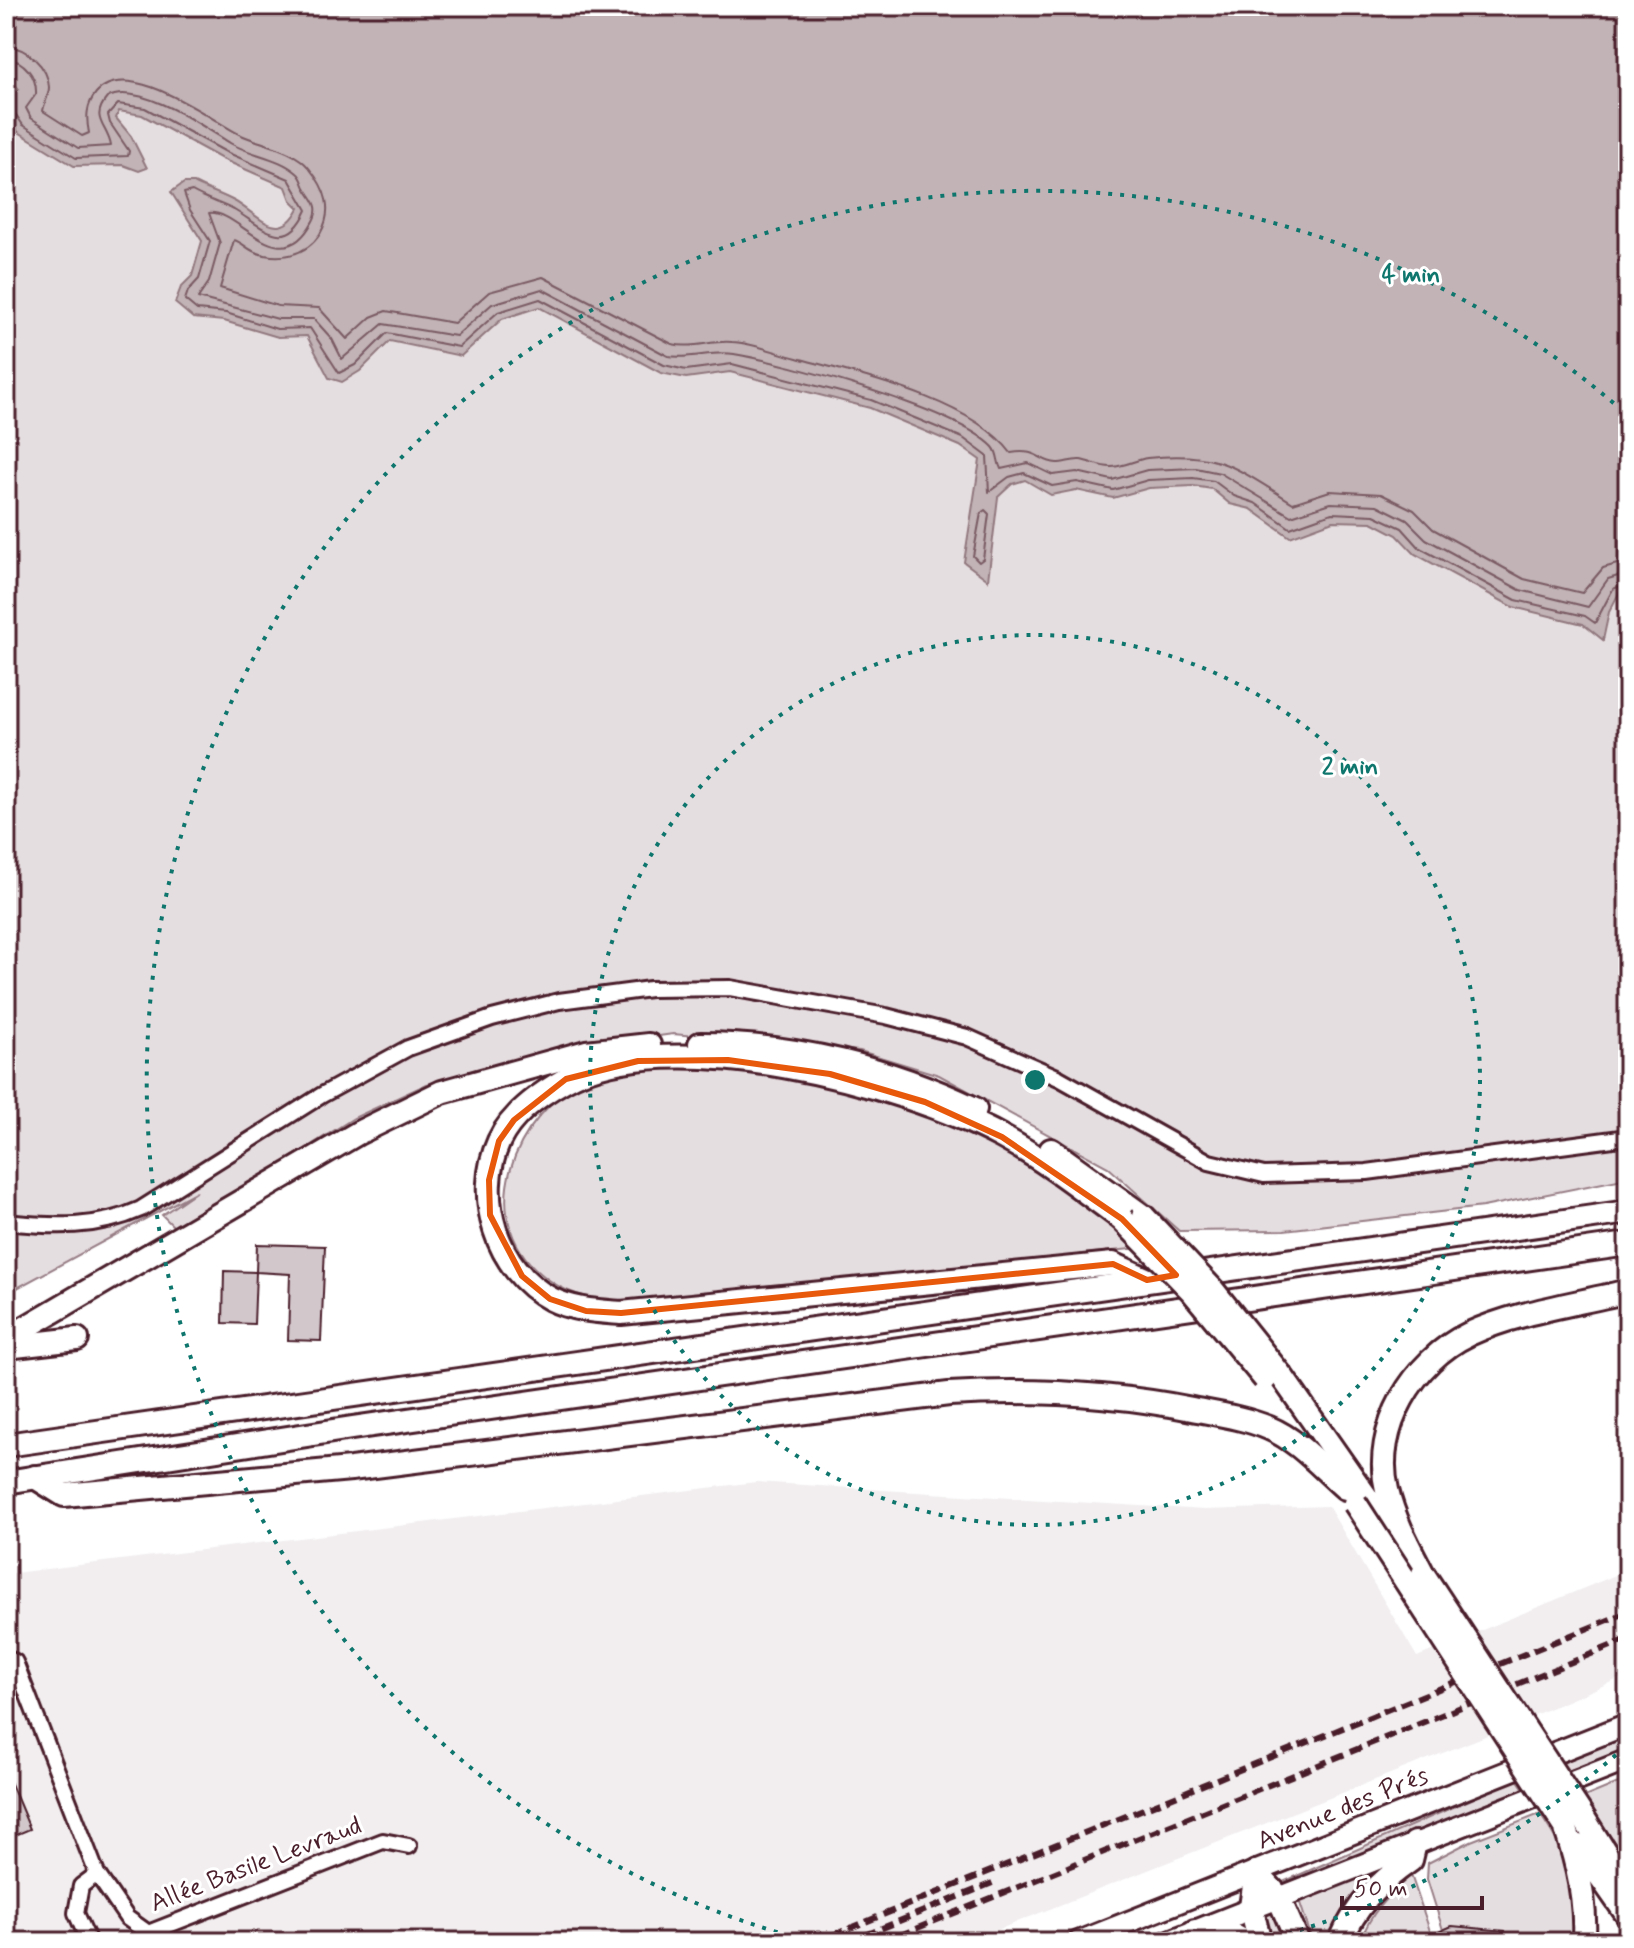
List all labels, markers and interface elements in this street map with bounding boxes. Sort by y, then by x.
text: 4 min [1382,260,1440,291]
text: 2 min [1322,752,1378,783]
centre of rings [1021,1066,1049,1094]
street label: Avenue des Prés [1252,1759,1434,1859]
street label: Allée Basile Levraud [145,1809,367,1921]
scale bar [1342,1860,1482,1910]
text: 50 m [1354,1874,1408,1905]

